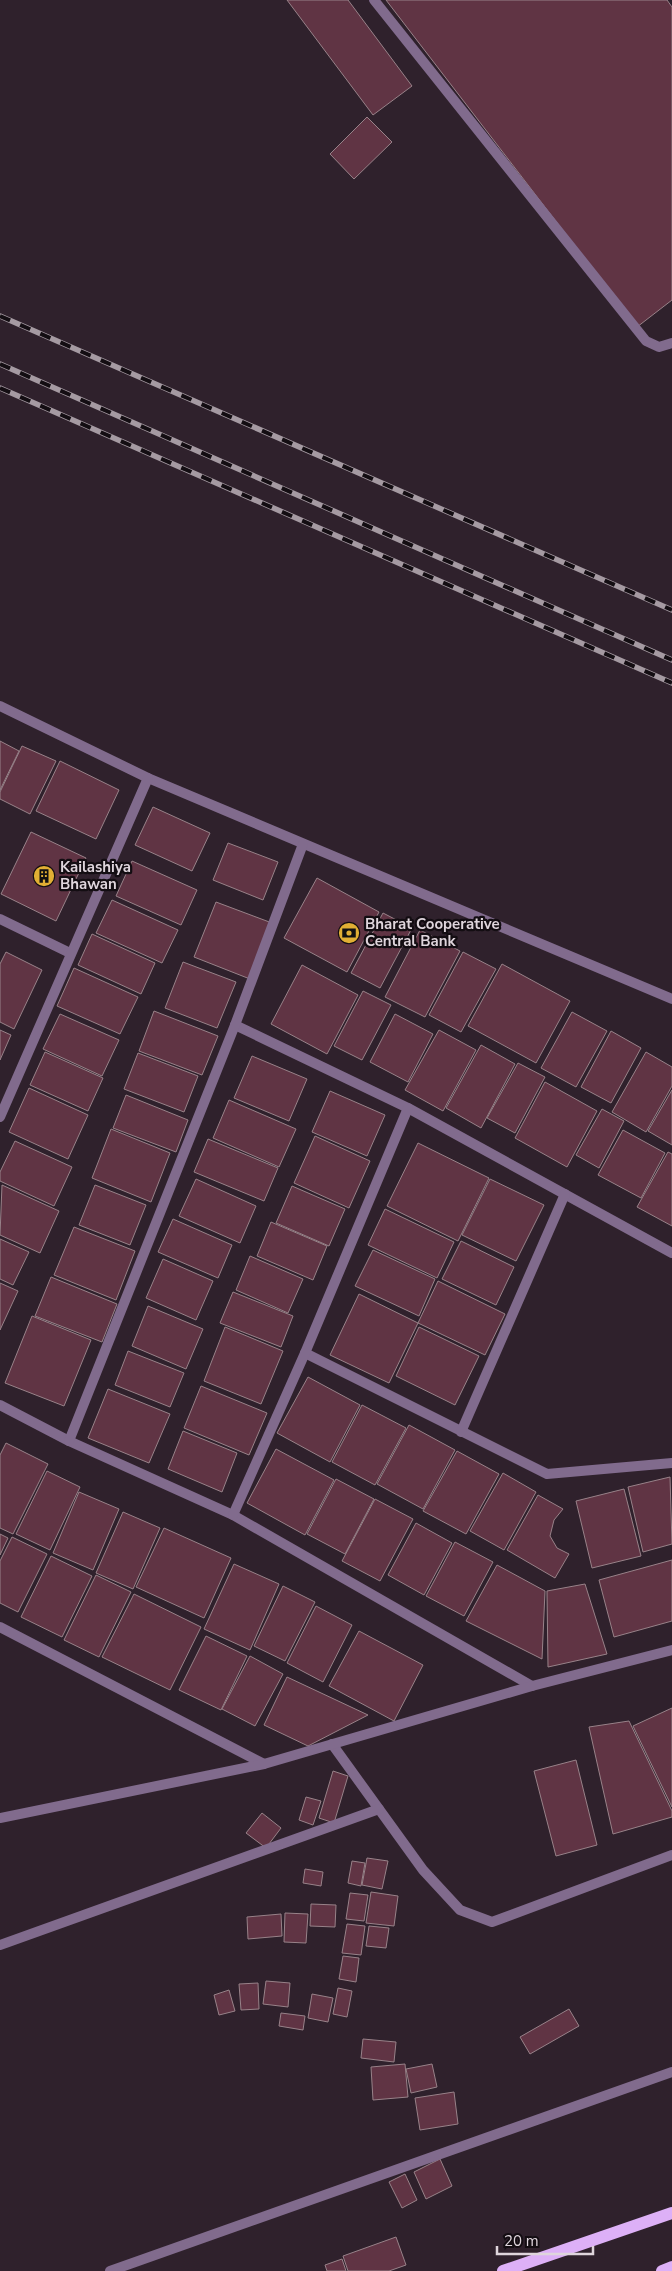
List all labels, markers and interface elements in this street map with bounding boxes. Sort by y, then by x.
place label: Kailashiya Bhawan [60,857,131,894]
building icon: Kailashiya Bhawan [32,864,56,888]
place label: Bharat Cooperative Central Bank [365,914,500,951]
bank icon: Bharat Cooperative Central Bank [337,921,361,945]
scale bar [497,2224,593,2256]
text: 20 m [504,2231,539,2251]

